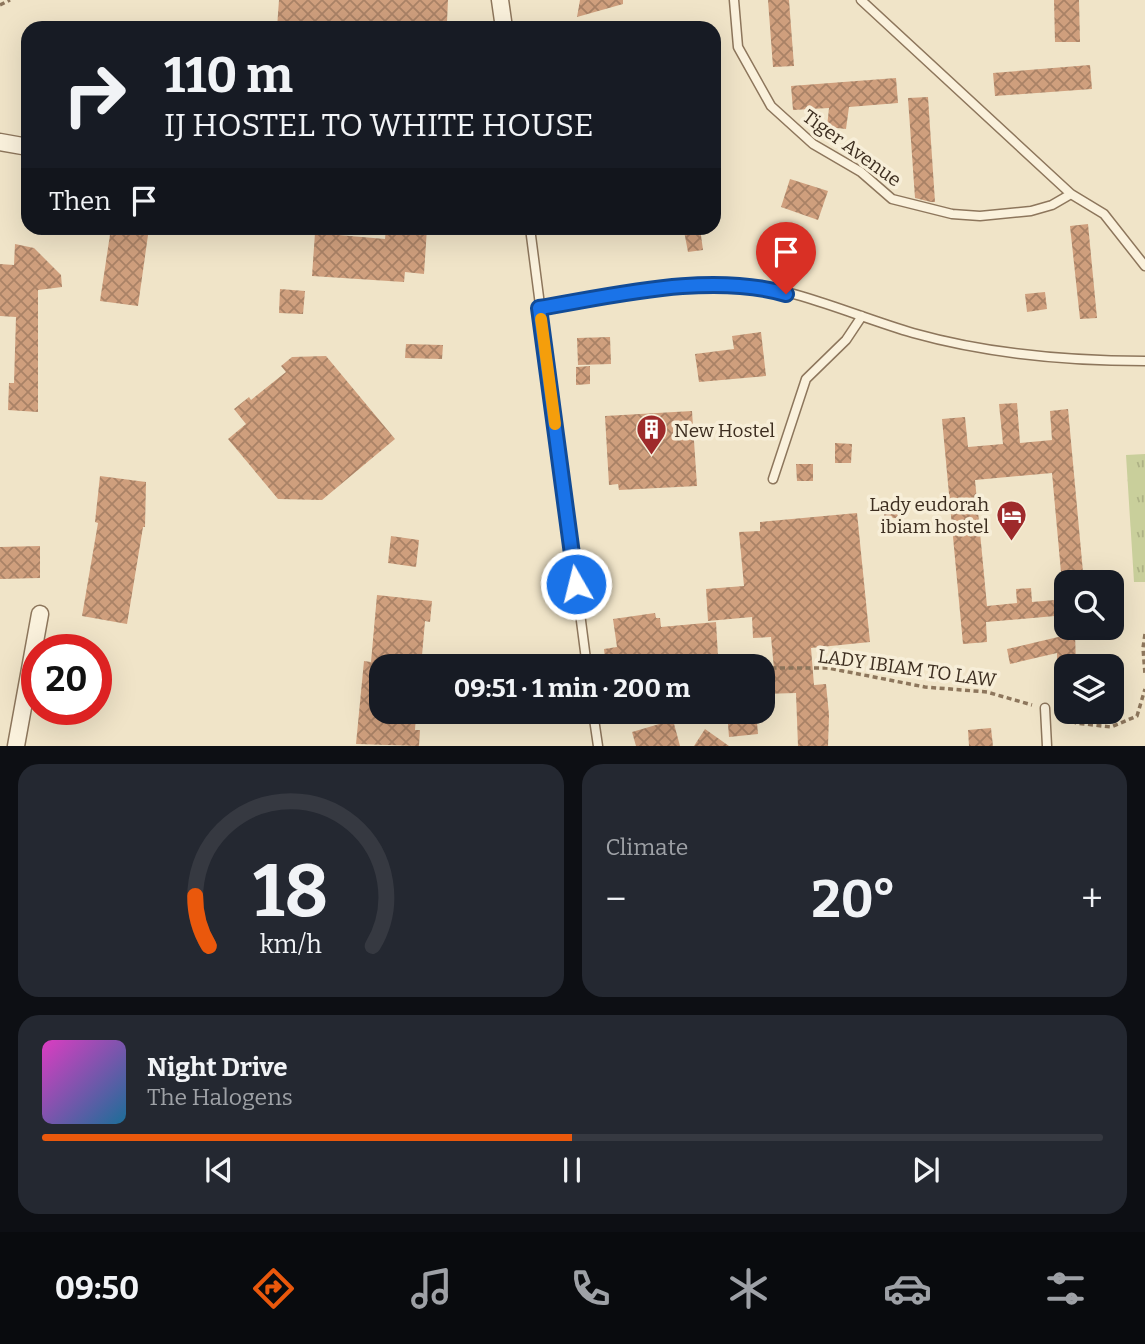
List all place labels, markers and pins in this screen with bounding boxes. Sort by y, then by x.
pin [756,222,816,294]
building icon: New Hostel [634,413,668,457]
place label: New Hostel [674,419,775,442]
place label: Lady eudorah ibiam hostel [869,493,989,538]
hotel icon: Lady eudorah ibiam hostel [995,498,1029,542]

